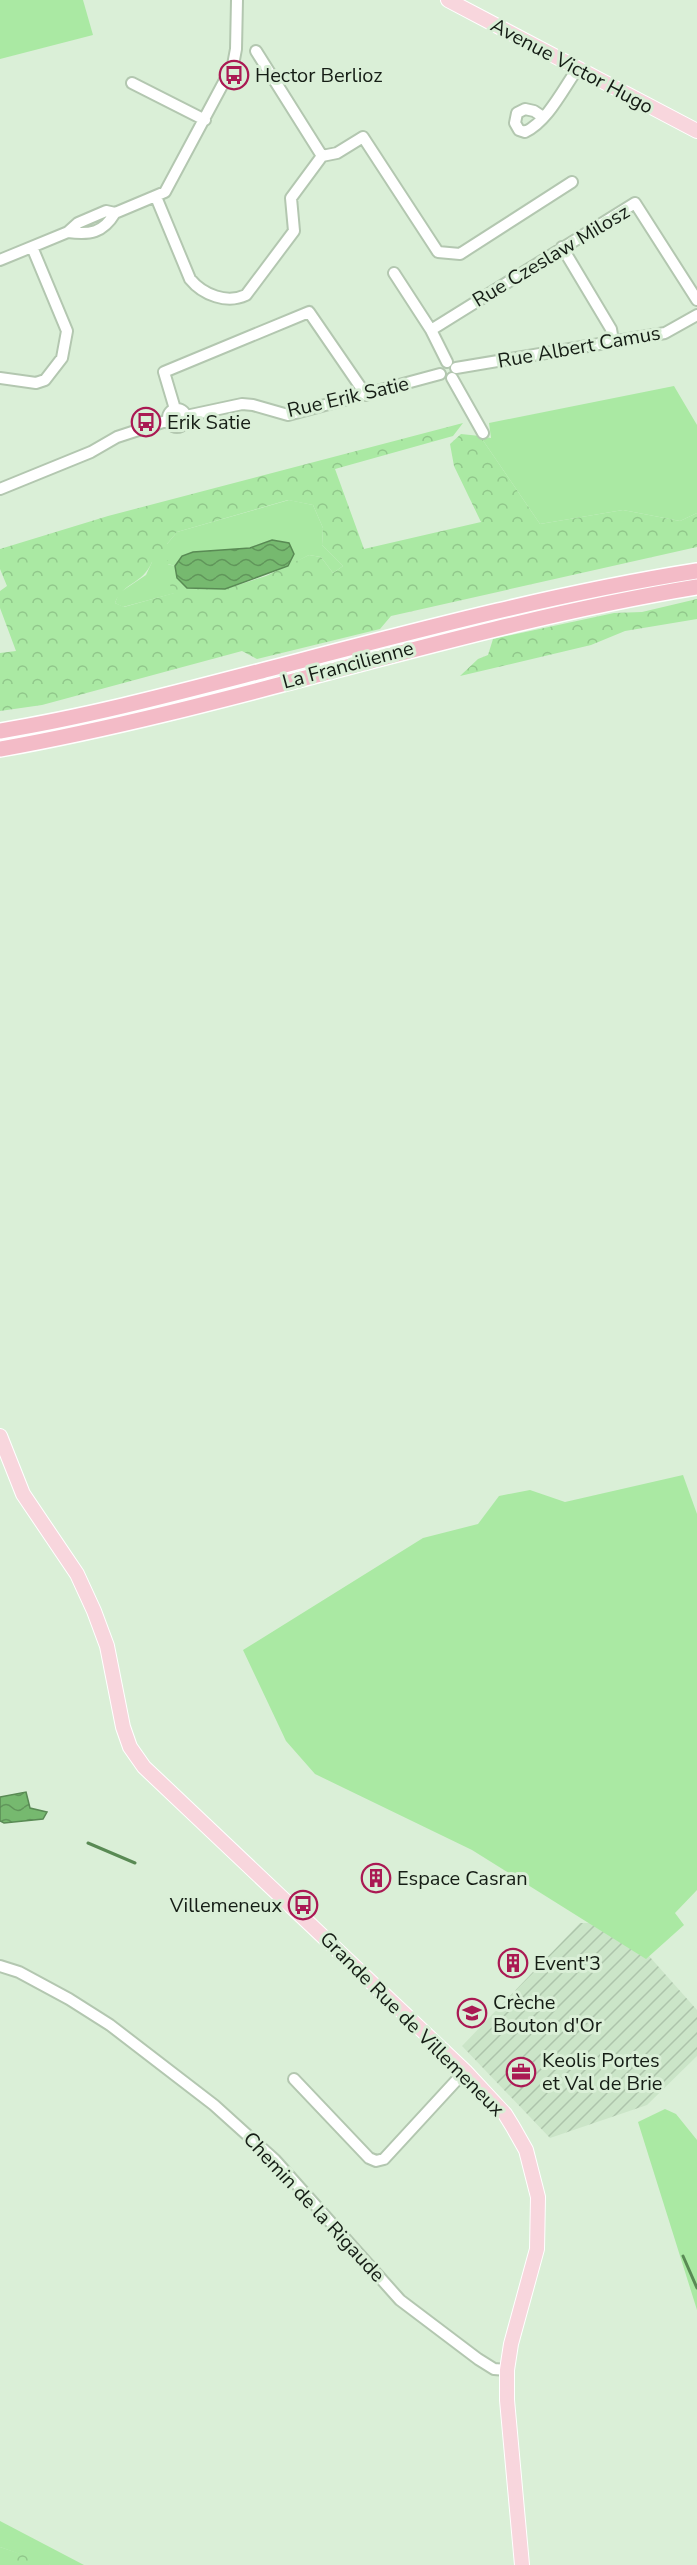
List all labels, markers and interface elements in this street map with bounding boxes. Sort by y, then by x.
street label: Avenue Victor Hugo [486,12,658,120]
bus stop icon: Hector Berlioz [218,59,250,91]
place label: Hector Berlioz [255,62,383,89]
street label: Rue Czeslaw Milosz [467,198,635,314]
street label: Rue Albert Camus [496,319,662,375]
street label: Rue Erik Satie [284,370,412,424]
bus stop icon: Erik Satie [130,406,162,438]
place label: Erik Satie [167,409,251,436]
street label: La Francilienne [279,635,417,695]
building icon: Espace Casran [360,1862,392,1894]
place label: Espace Casran [397,1865,528,1892]
bus stop icon: Villemeneux [287,1889,319,1921]
place label: Villemeneux [169,1892,282,1919]
street label: Grande Rue de Villemeneux [314,1926,511,2123]
building icon: Event'3 [497,1947,529,1979]
place label: Event'3 [534,1950,601,1977]
place label: Crèche Bouton d'Or [493,1989,602,2039]
school or university icon: Crèche Bouton d'Or [456,1997,488,2029]
place label: Keolis Portes et Val de Brie [542,2047,662,2097]
office icon: Keolis Portes et Val de Brie [505,2056,537,2088]
street label: Chemin de la Rigaude [237,2126,391,2288]

